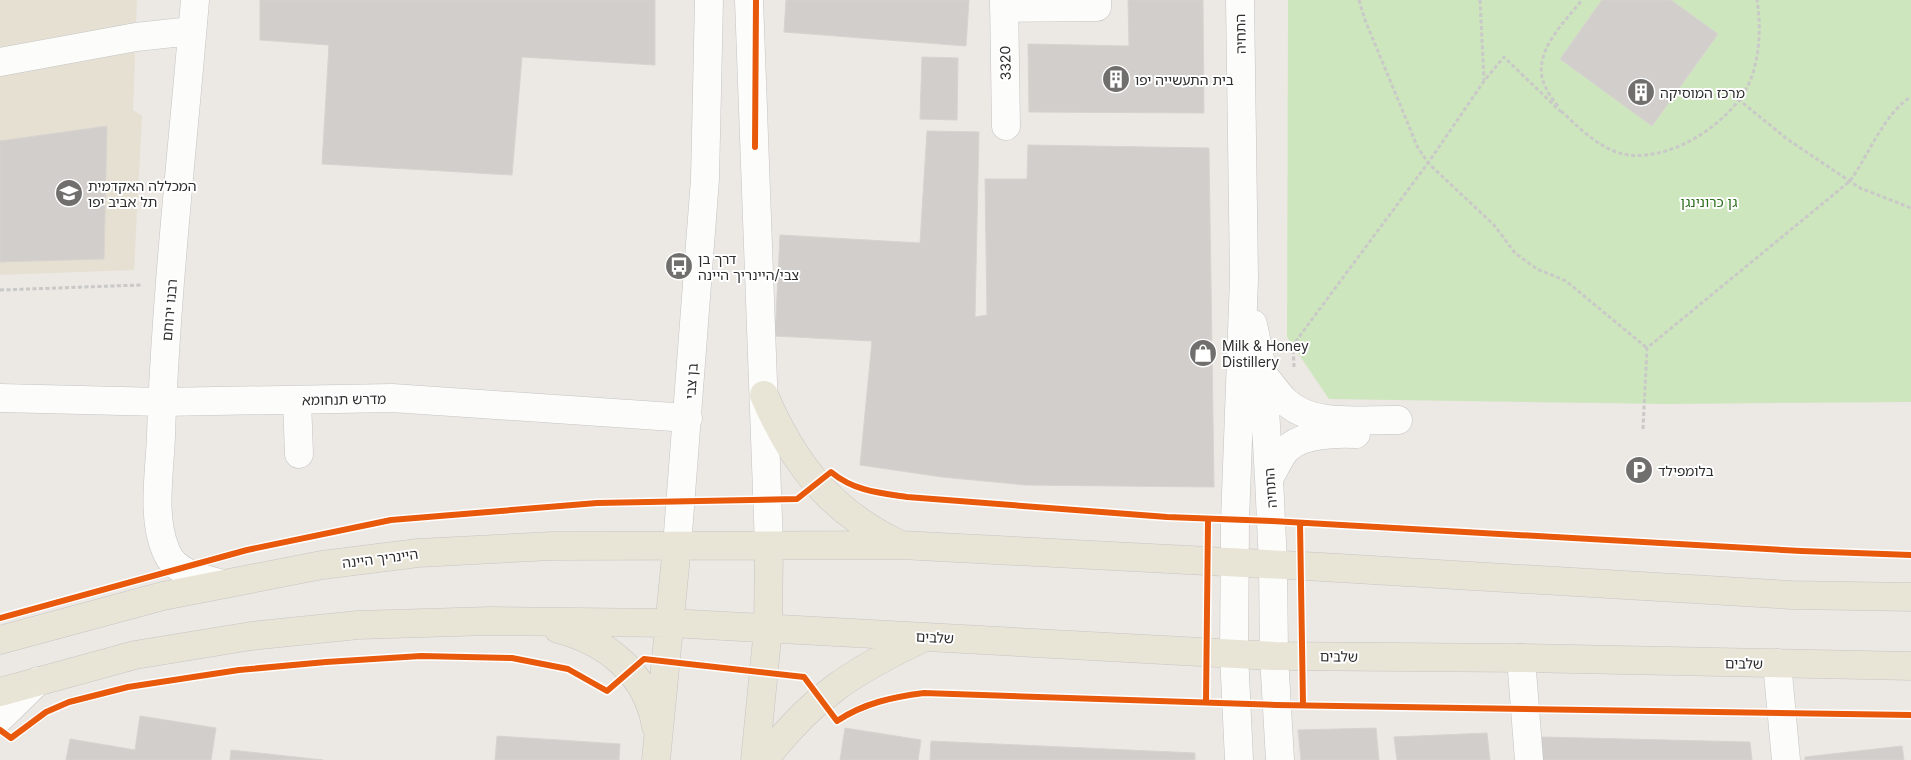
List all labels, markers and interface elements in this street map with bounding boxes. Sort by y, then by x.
street label: התחיה [1231,14,1249,54]
street label: 3320 [996,46,1014,80]
building icon: בית התעשייה יפו [1101,64,1131,94]
place label: בית התעשייה יפו [1135,71,1234,88]
building icon: מרכז המוסיקה [1626,77,1656,107]
place label: מרכז המוסיקה [1660,84,1745,101]
place label: המכללה האקדמית תל אביב יפו [88,177,197,210]
school or university icon: המכללה האקדמית תל אביב יפו [54,178,84,208]
park label: גן כרונינגן [1681,193,1737,210]
place label: דרך בן צבי/היינריך היינה [698,250,799,283]
bus stop icon: דרך בן צבי/היינריך היינה [664,251,694,281]
street label: רבנו ירוחם [158,278,180,342]
place label: Milk & Honey Distillery [1222,337,1309,370]
shop icon: Milk & Honey Distillery [1188,338,1218,368]
street label: בן צבי [681,362,701,400]
street label: מדרש תנחומא [302,390,386,408]
parking icon: בלומפילד [1624,455,1654,485]
place label: בלומפילד [1658,462,1714,479]
street label: התחיה [1260,467,1280,509]
street label: היינריך היינה [341,545,419,571]
street label: שלבים [915,628,955,646]
street label: שלבים [1320,647,1358,665]
street label: שלבים [1725,654,1763,672]

